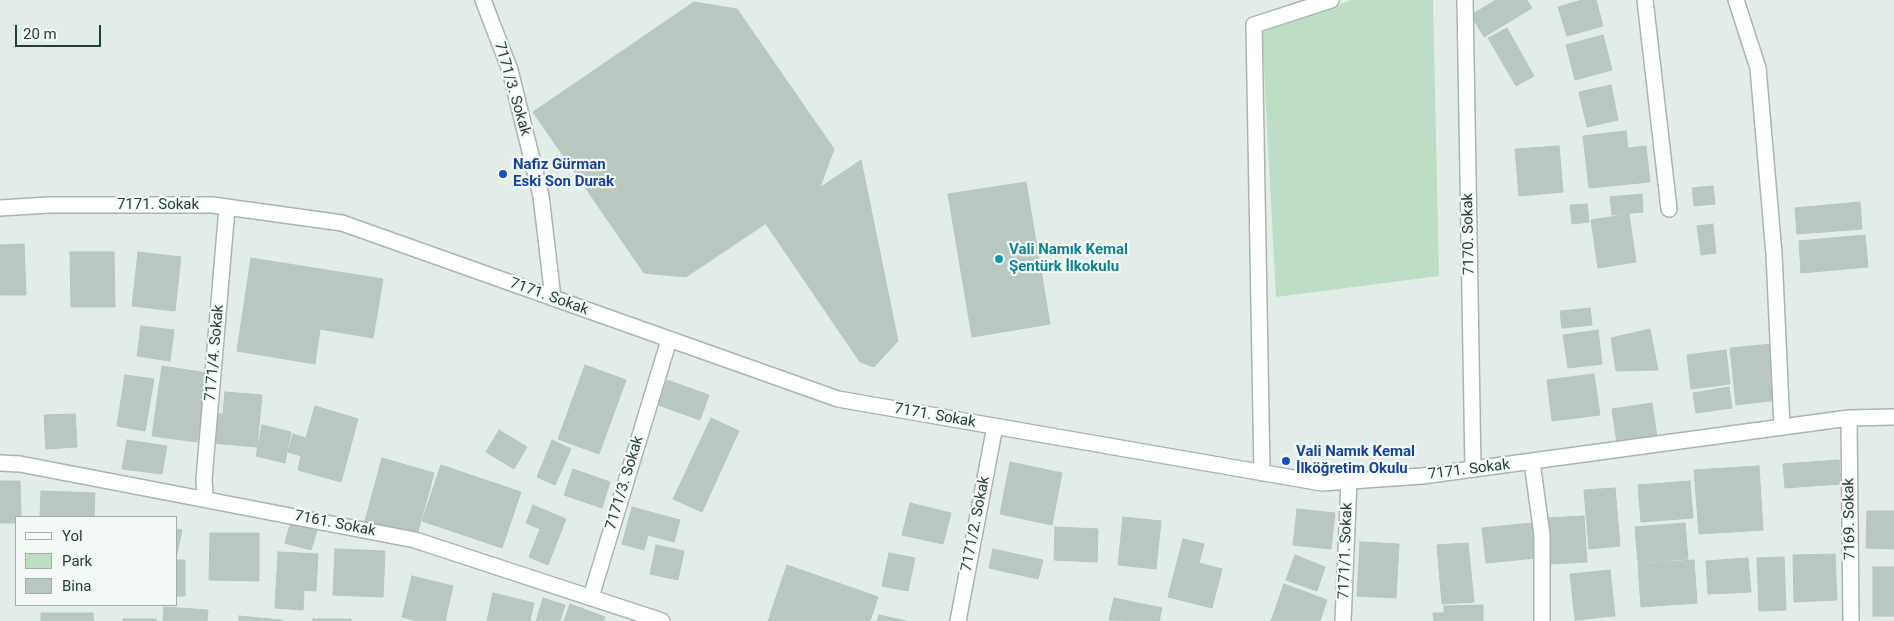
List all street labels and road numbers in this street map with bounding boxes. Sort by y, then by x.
street label: 7171/3. Sokak [490,40,534,138]
street label: 7170. Sokak [1459,193,1479,275]
street label: 7171. Sokak [117,196,199,214]
street label: 7171. Sokak [507,274,591,320]
street label: 7171/4. Sokak [202,304,228,402]
street label: 7171. Sokak [893,400,977,432]
street label: 7171/3. Sokak [602,434,648,532]
street label: 7171. Sokak [1427,456,1511,484]
street label: 7171/2. Sokak [958,475,994,573]
street label: 7169. Sokak [1840,478,1860,560]
street label: 7171/1. Sokak [1335,502,1357,600]
street label: 7161. Sokak [293,507,377,541]

